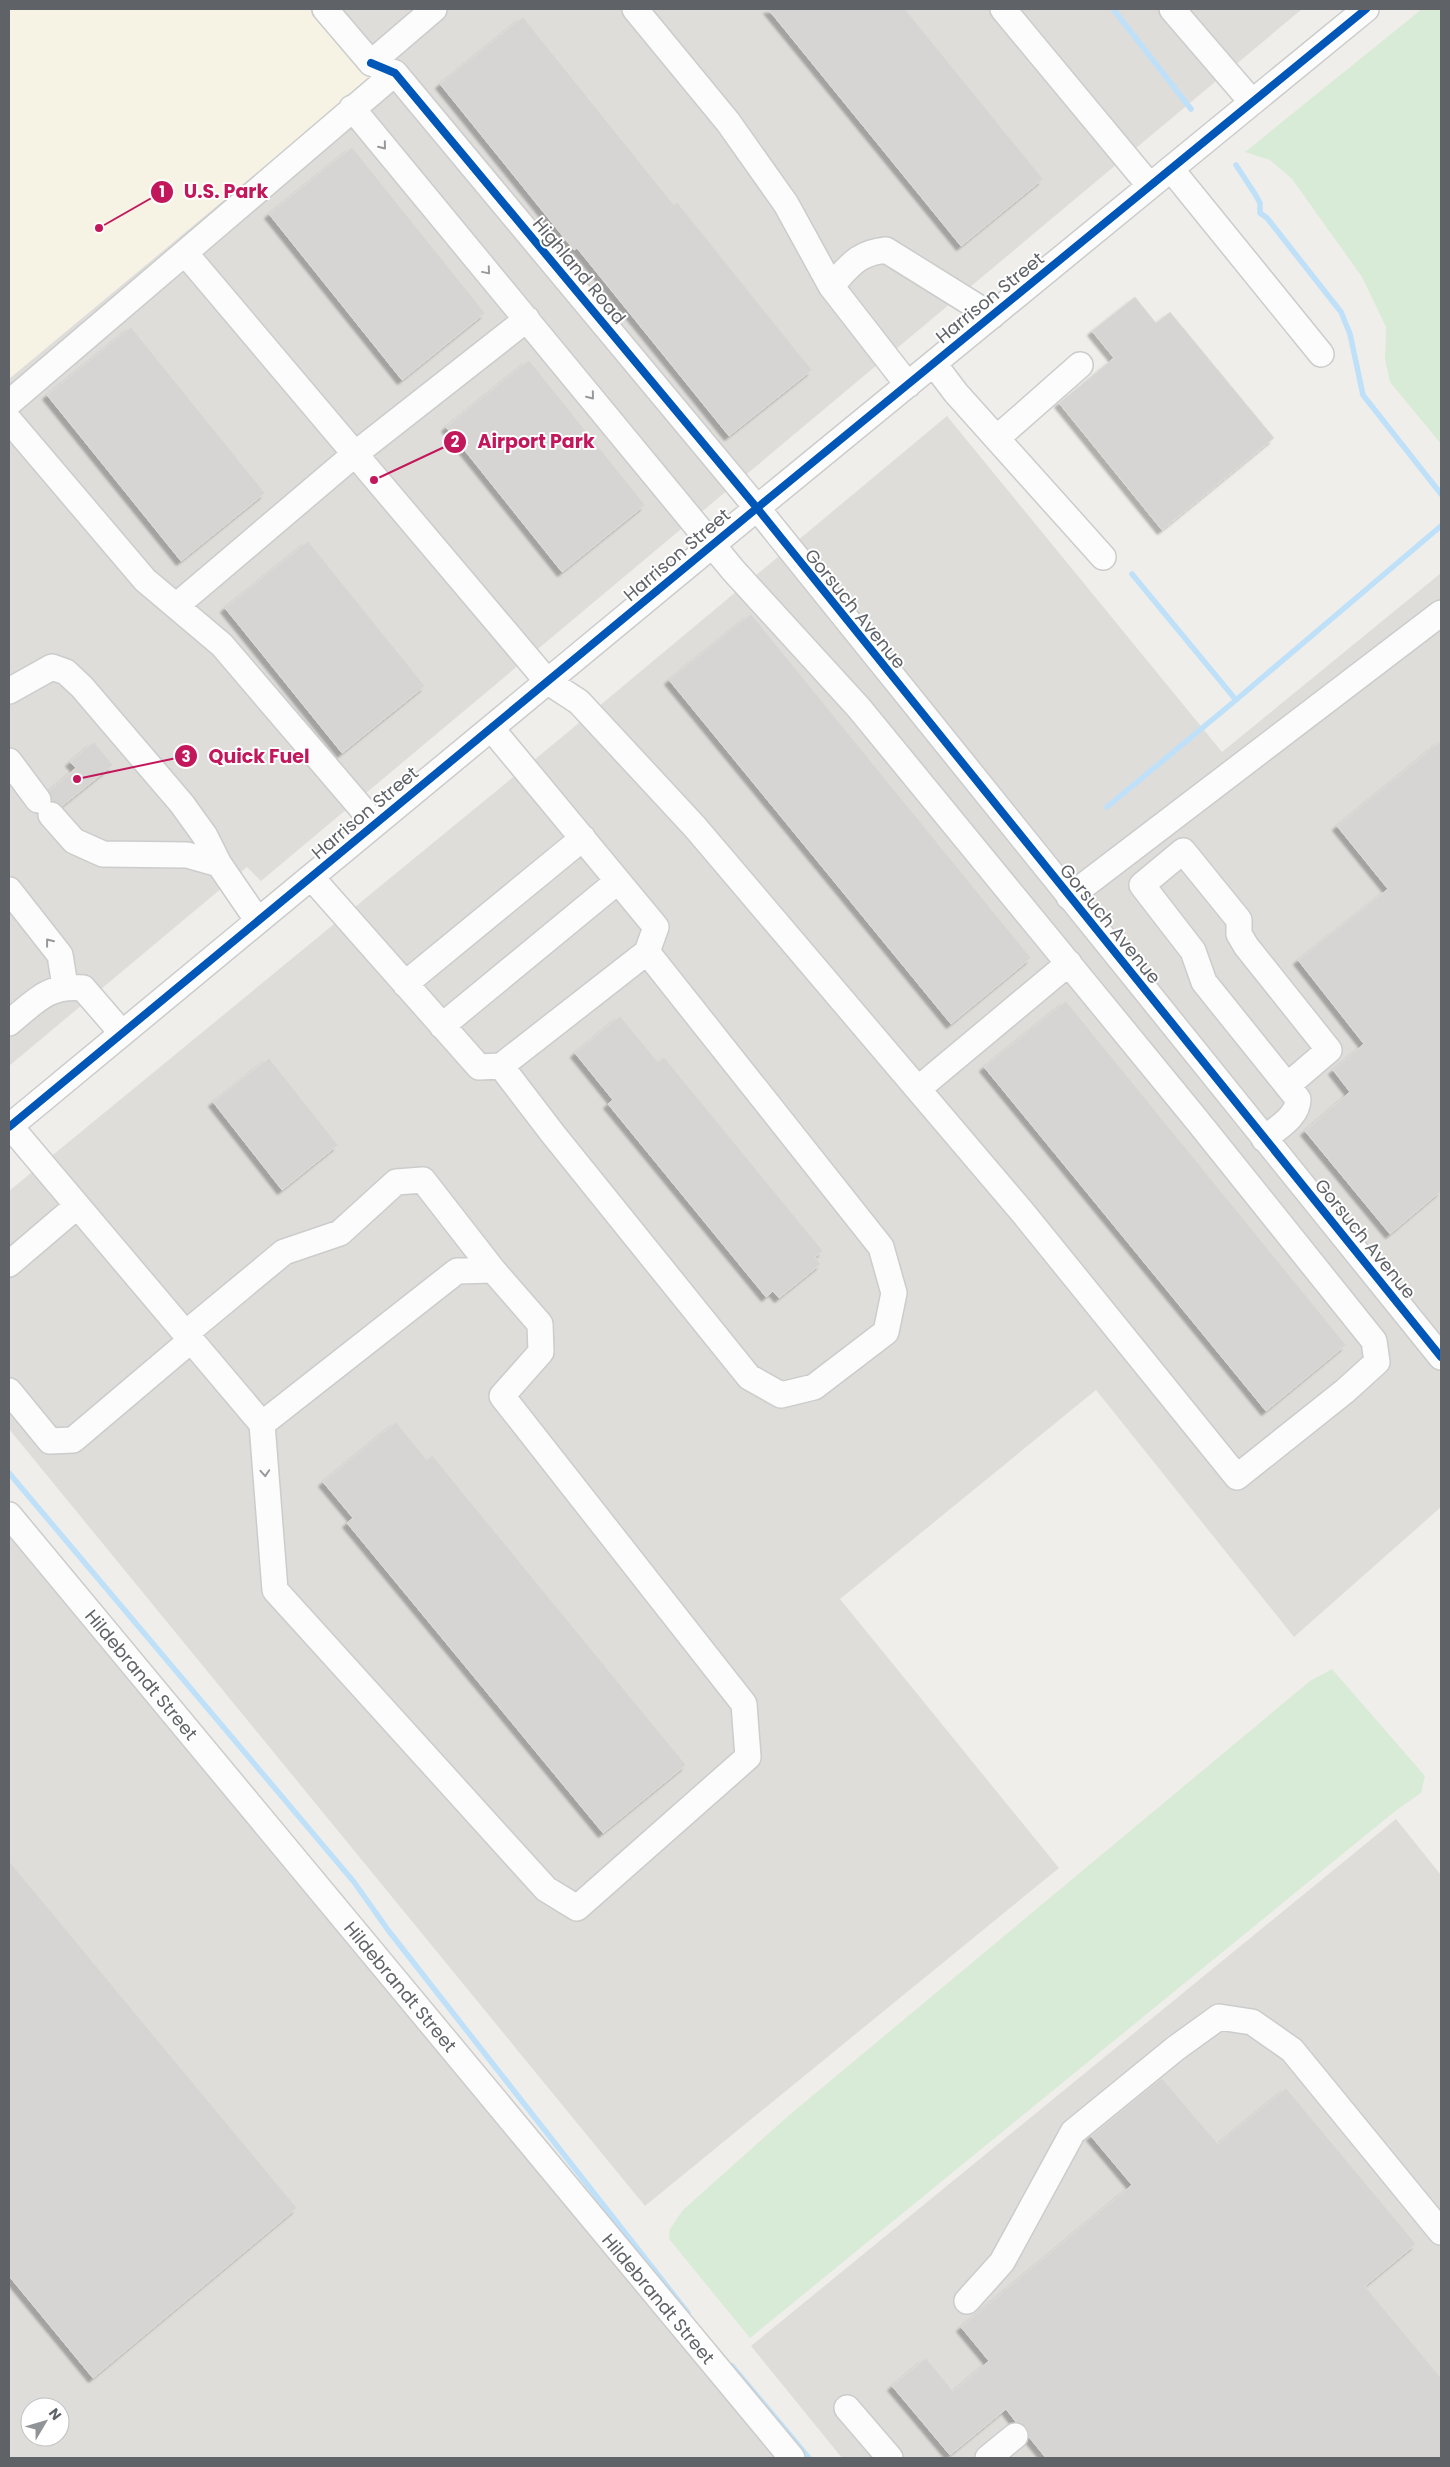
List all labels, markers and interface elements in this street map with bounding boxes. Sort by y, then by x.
one-way arrow [378,140,386,149]
callout: U.S. Park [149,175,279,209]
text: U.S. Park [184,178,268,205]
text: 1 [159,181,165,202]
street label: Highland Road [527,212,632,329]
street label: Harrison Street [930,246,1049,349]
one-way arrow [482,265,491,274]
one-way arrow [586,390,594,399]
callout: Airport Park [443,425,605,459]
text: Airport Park [477,428,595,455]
text: 2 [451,431,460,452]
street label: Harrison Street [618,502,735,607]
street label: Gorsuch Avenue [799,543,912,674]
callout: Quick Fuel [173,739,319,773]
text: Quick Fuel [208,743,310,770]
text: 3 [181,746,191,767]
street label: Harrison Street [306,760,423,865]
street label: Gorsuch Avenue [1054,858,1167,989]
one-way arrow [47,939,55,948]
street label: Gorsuch Avenue [1309,1173,1422,1304]
one-way arrow [260,1469,271,1477]
street label: Hildebrandt Street [79,1604,203,1745]
street label: Hildebrandt Street [338,1916,462,2057]
street label: Hildebrandt Street [596,2228,720,2369]
north arrow [20,2397,70,2447]
text: N [44,2404,66,2424]

